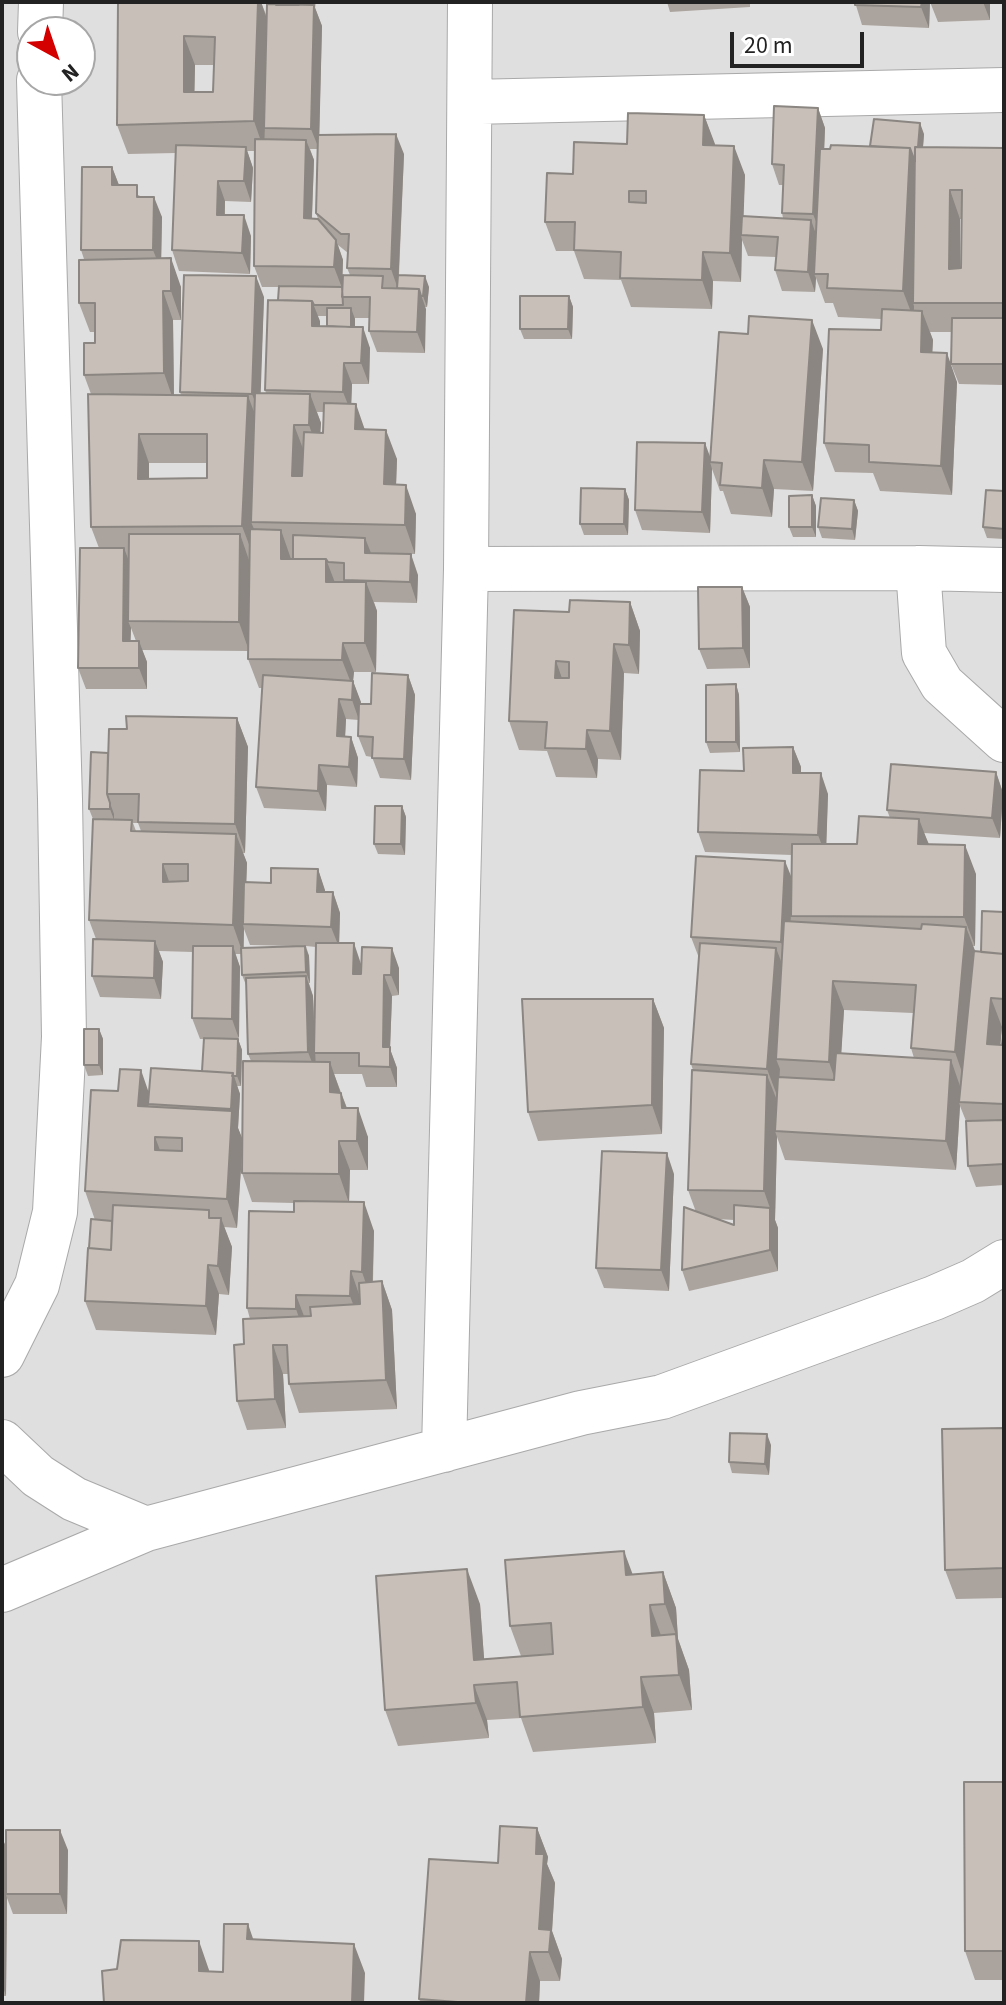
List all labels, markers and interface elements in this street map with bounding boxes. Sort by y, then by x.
north arrow [16,16,96,96]
scale bar [734,16,868,66]
text: 20 m [744,28,793,63]
text: N [54,56,86,90]

